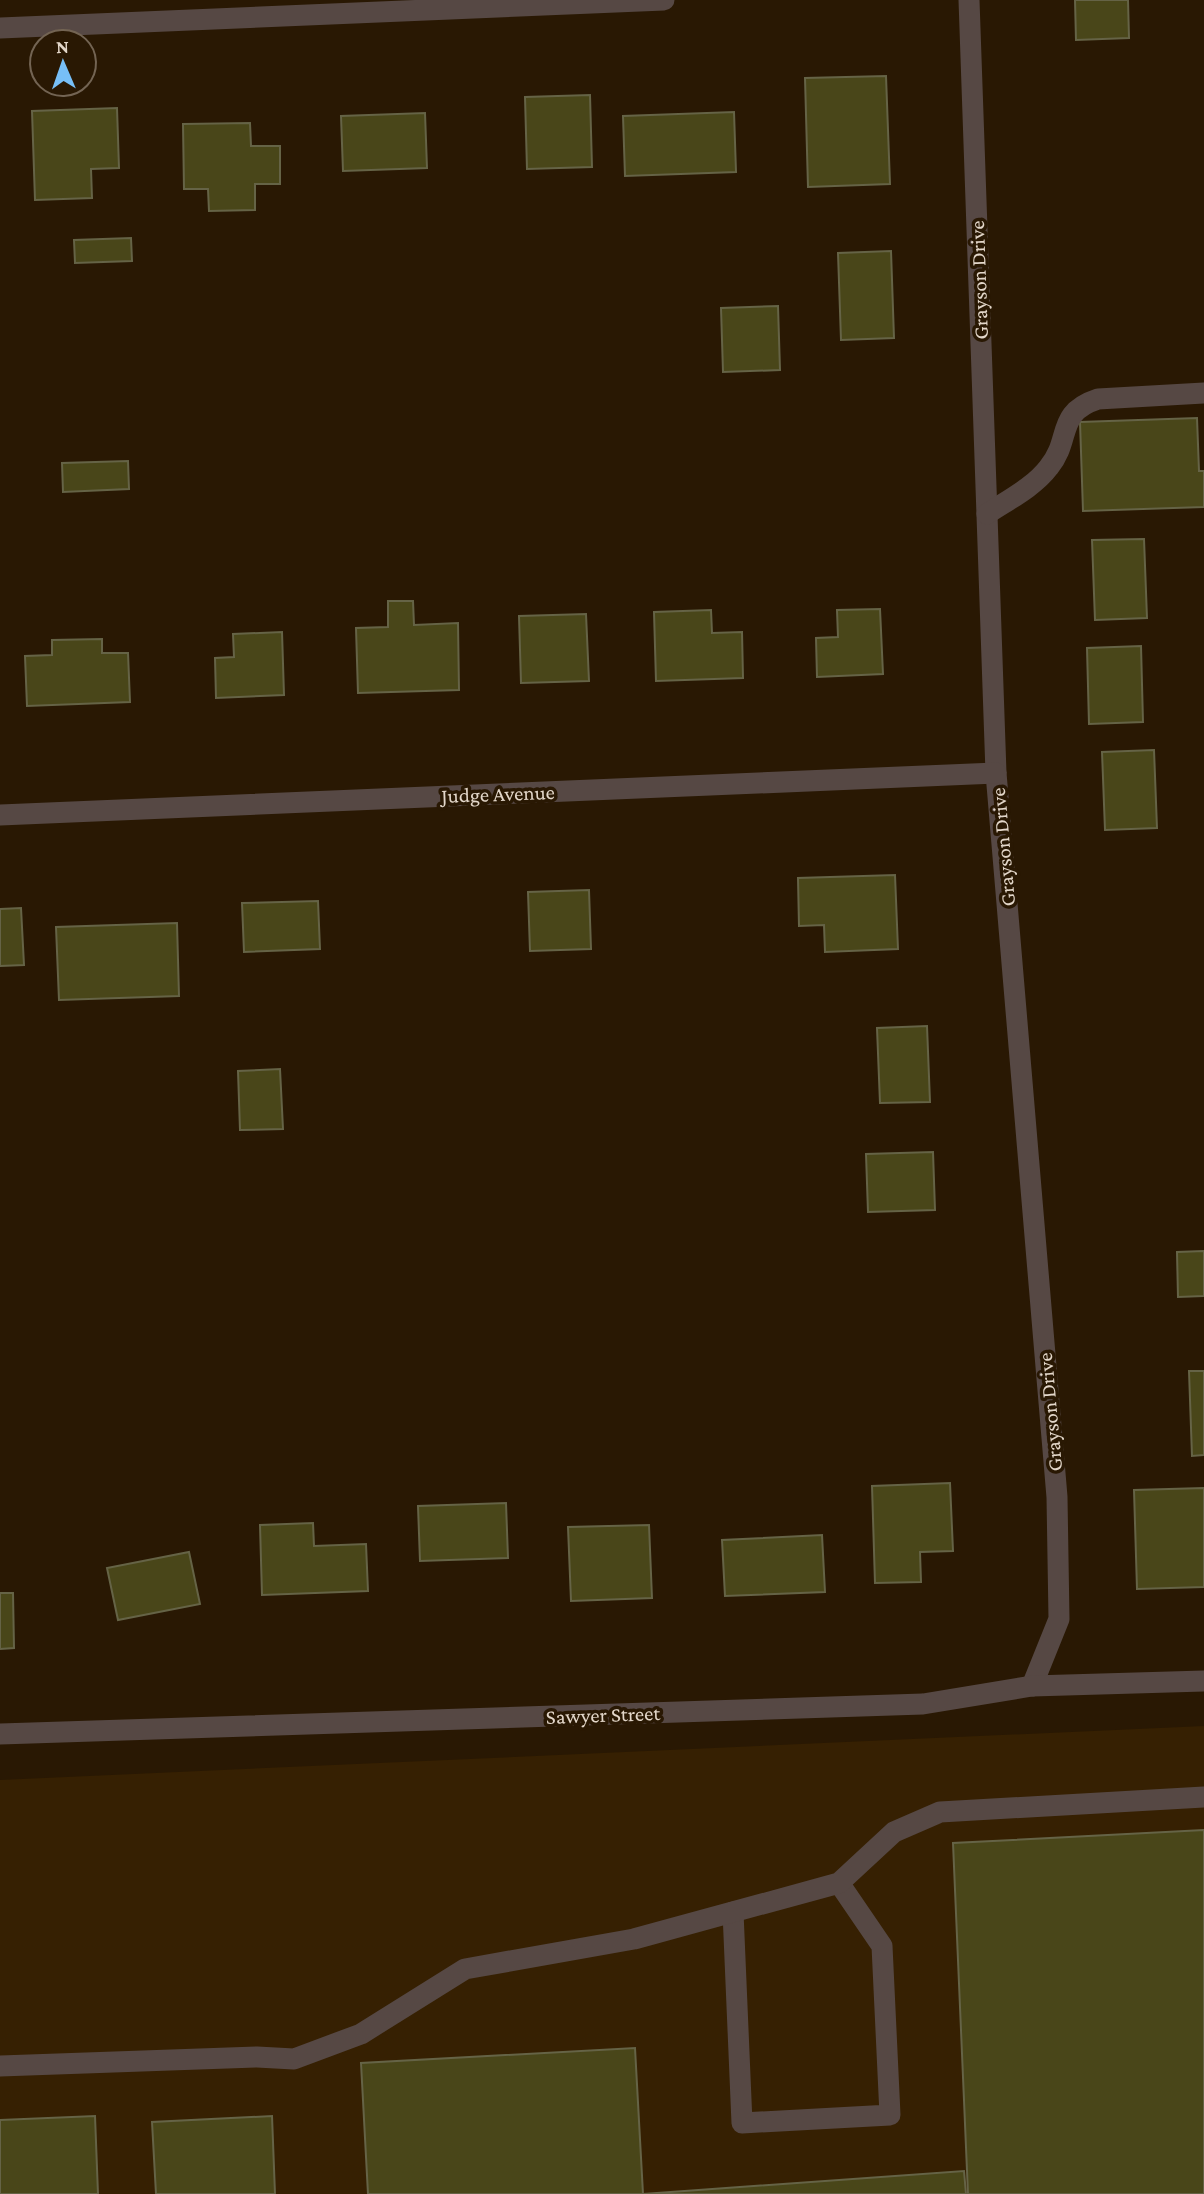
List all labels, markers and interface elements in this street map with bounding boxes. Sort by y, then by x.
north arrow [28,28,98,98]
text: N [56,36,69,57]
street label: Grayson Drive [965,220,993,340]
street label: Judge Avenue [439,780,555,808]
street label: Grayson Drive [986,787,1020,907]
street label: Grayson Drive [1033,1352,1067,1472]
street label: Sawyer Street [545,1701,662,1729]

